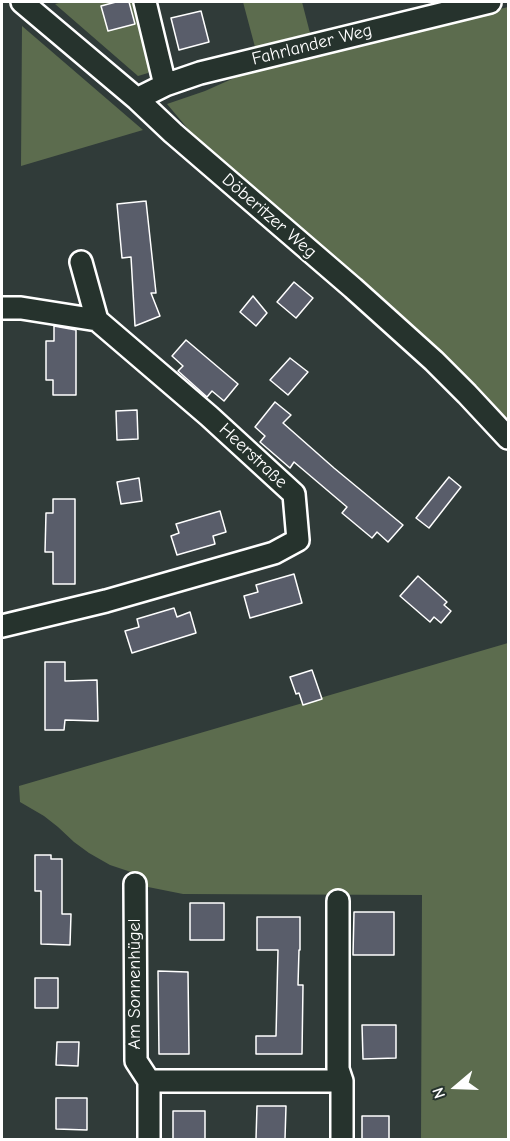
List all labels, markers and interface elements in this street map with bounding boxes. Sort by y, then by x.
street label: Fahrlander Weg [250,20,374,70]
street label: Döberitzer Weg [217,169,321,263]
street label: Heerstraße [214,419,292,493]
street label: Am Sonnenhügel [124,918,146,1050]
north arrow [426,1057,486,1117]
text: N [429,1085,449,1101]

